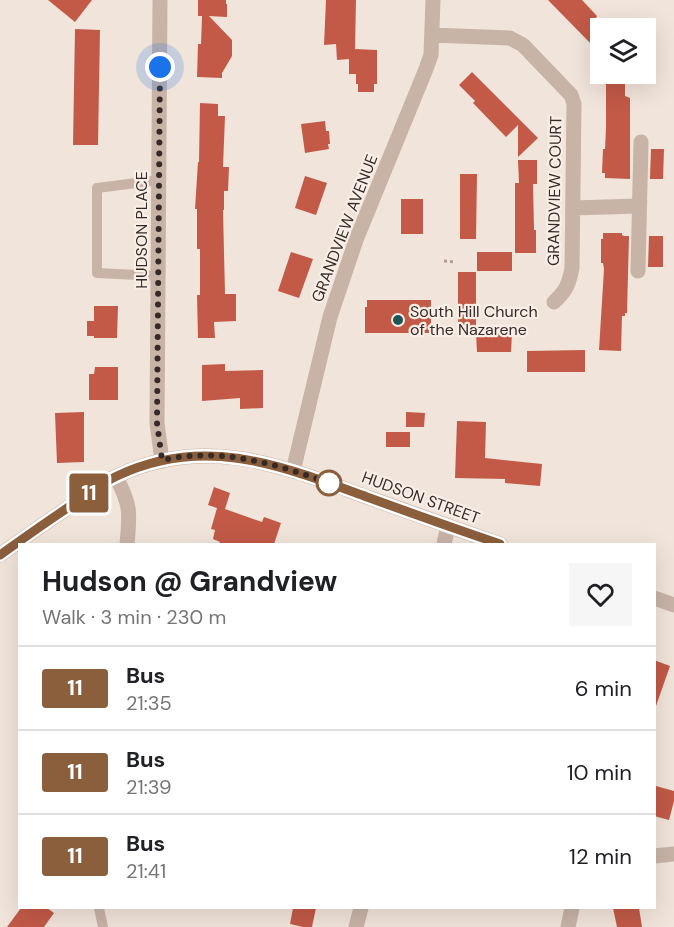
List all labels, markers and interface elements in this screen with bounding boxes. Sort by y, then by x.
map controls [590,18,656,84]
button: layers [590,18,656,84]
your location [145,52,175,82]
street label: GRANDVIEW COURT [543,116,566,266]
street label: GRANDVIEW AVENUE [307,151,382,305]
street label: HUDSON PLACE [131,171,152,289]
place label: South Hill Church of the Nazarene [410,301,538,340]
marker: South Hill Church of the Nazarene [391,313,405,327]
street label: HUDSON STREET [359,466,483,529]
unlabelled marker [316,470,342,496]
line badge: 11 [62,474,116,512]
text: 11 [81,479,97,507]
text: Hudson @ Grandview [42,563,337,600]
button: heart [569,563,632,626]
text: Walk · 3 min · 230 m [42,604,226,630]
text: Bus [126,661,165,690]
text: 11 [67,674,83,702]
text: 6 min [575,674,632,703]
text: 21:35 [126,690,172,716]
text: Bus [126,745,165,774]
text: 11 [67,758,83,786]
text: 10 min [567,758,632,787]
text: 21:39 [126,774,172,800]
text: Bus [126,829,165,858]
text: 11 [67,842,83,870]
text: 12 min [569,842,632,871]
text: 21:41 [126,858,166,884]

